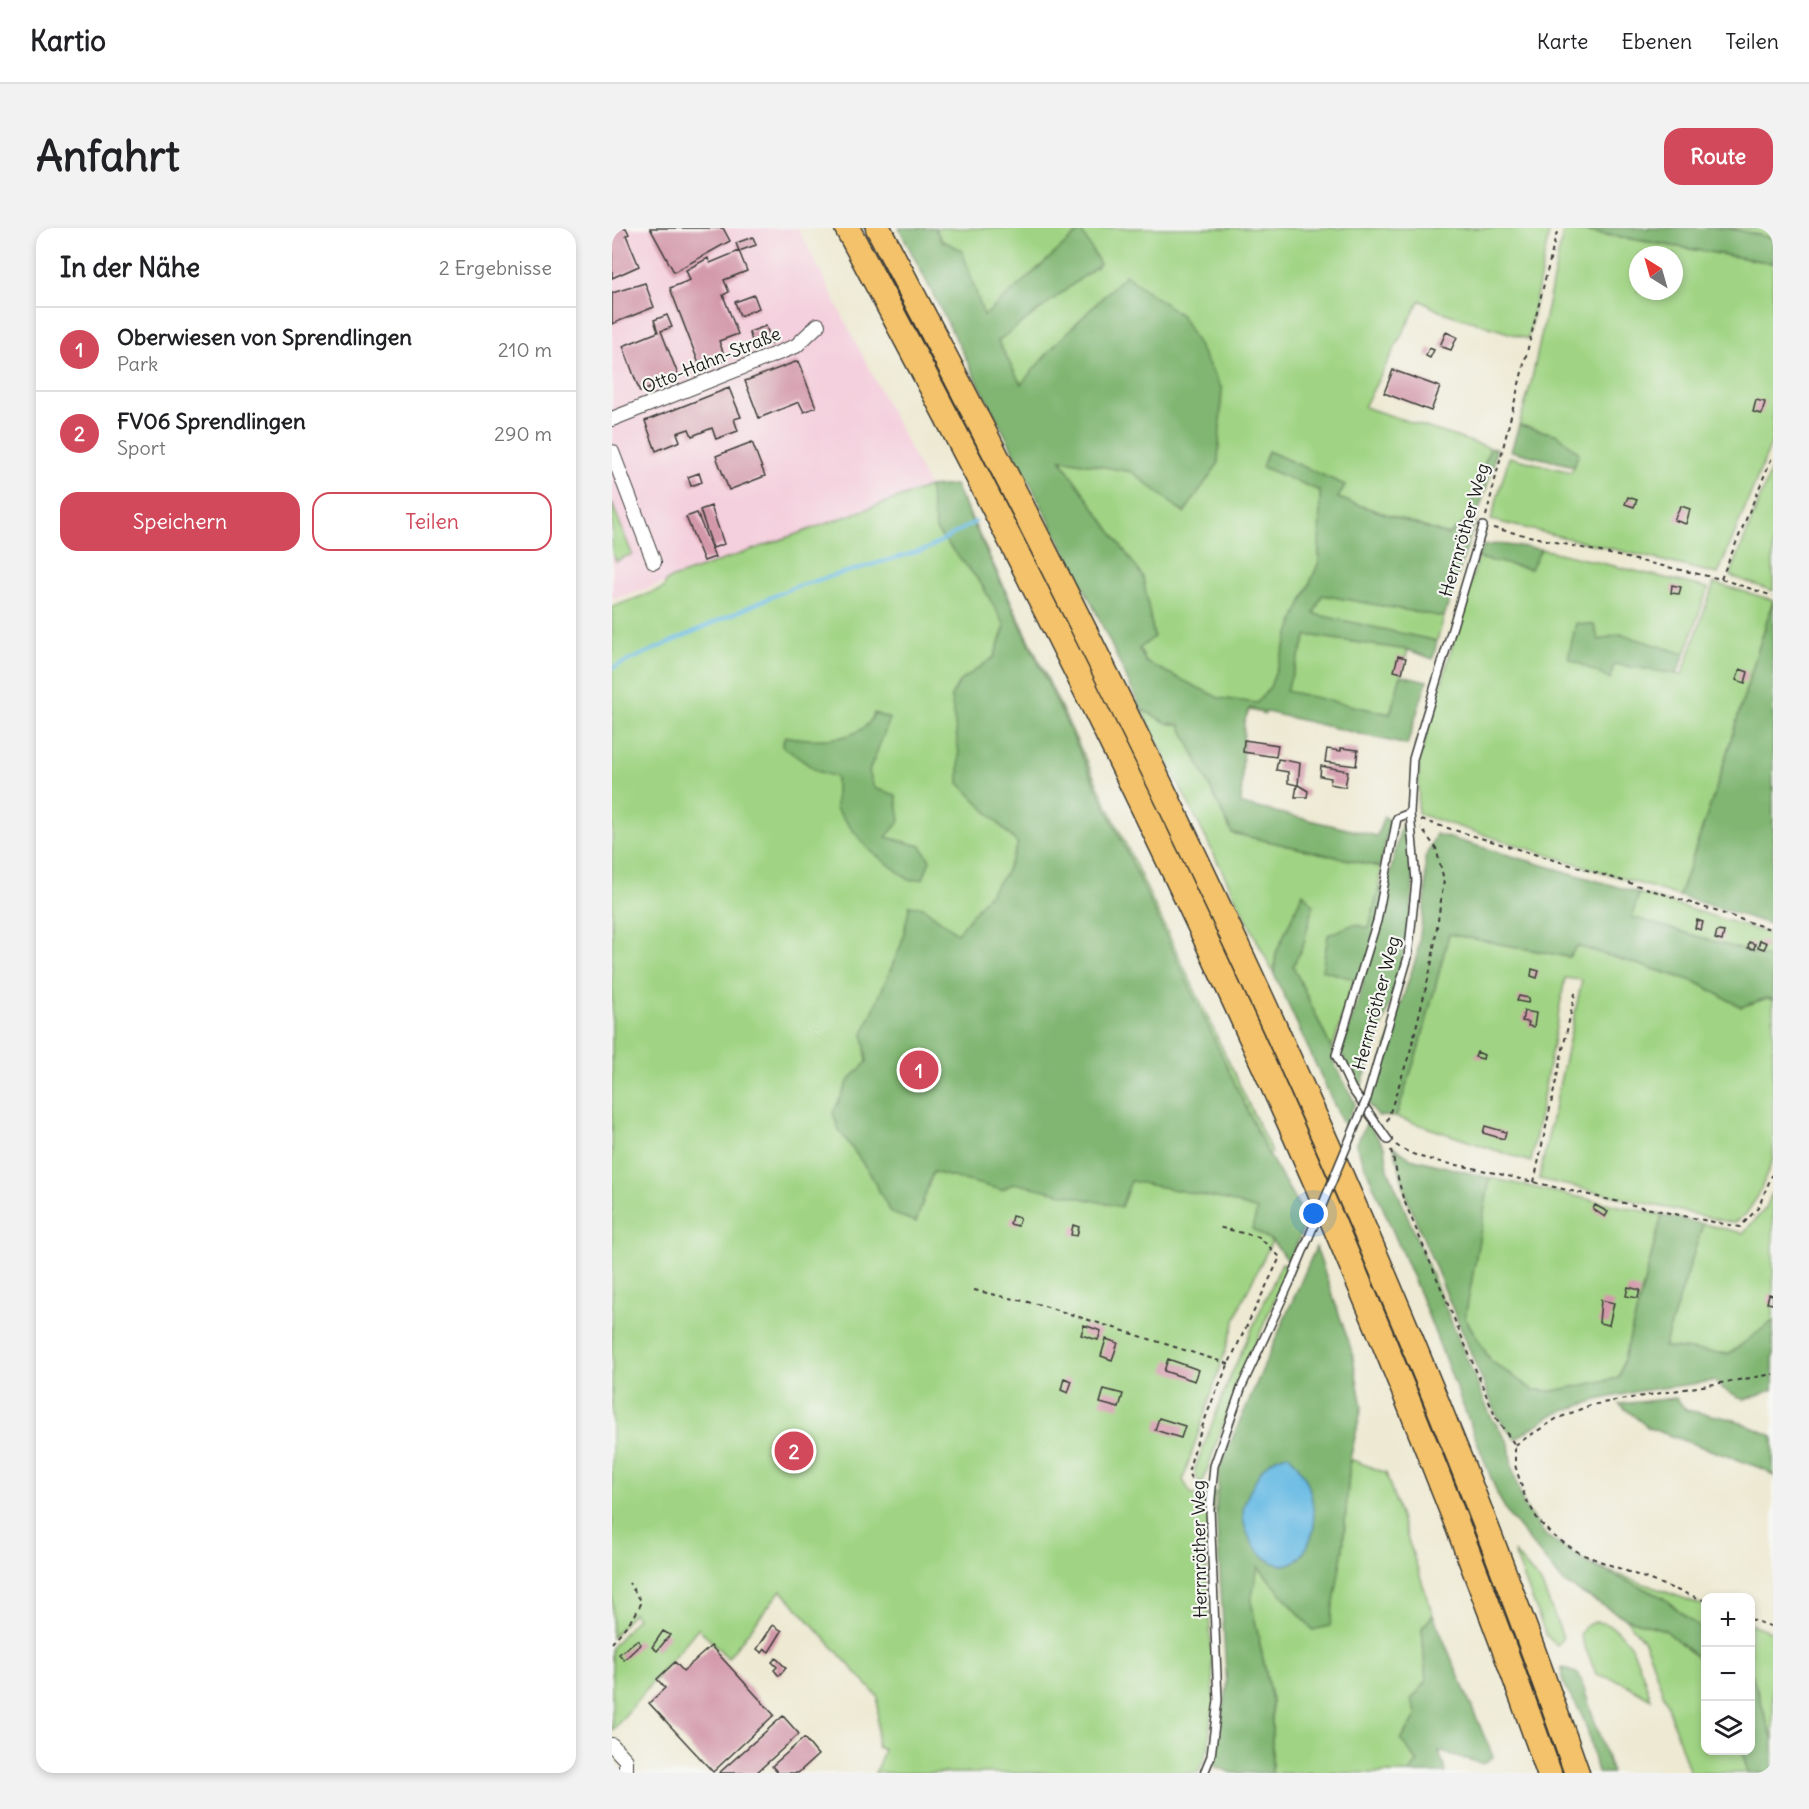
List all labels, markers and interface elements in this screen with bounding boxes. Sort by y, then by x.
text: Kartio [30,23,106,59]
text: Karte [1537,28,1588,55]
text: Ebenen [1621,28,1692,55]
text: Teilen [1725,28,1779,55]
button: Route [1664,128,1773,185]
text: Anfahrt [36,130,180,182]
north arrow [1629,246,1683,300]
text: In der Nähe [60,251,200,284]
text: 2 Ergebnisse [439,255,552,280]
street label: Otto-Hahn-Straße [638,322,784,398]
text: Oberwiesen von Sprendlingen [117,323,412,351]
text: 1 [76,337,83,362]
text: 210 m [498,337,552,362]
text: Park [117,351,158,376]
text: FV06 Sprendlingen [117,407,306,435]
text: 2 [74,421,85,446]
text: 290 m [494,421,552,446]
text: Sport [117,435,166,460]
street label: Herrnröther Weg [1434,460,1494,600]
button: Speichern [60,492,300,551]
button: Teilen [312,492,552,551]
street label: Herrnröther Weg [1347,933,1405,1073]
pin: 1 [900,1048,938,1092]
your location [1299,1199,1328,1228]
pin: 2 [774,1428,813,1474]
street label: Herrnröther Weg [1186,1480,1212,1618]
map controls [1701,1593,1755,1755]
button: + [1701,1593,1755,1647]
button: − [1701,1647,1755,1701]
button: layers [1701,1701,1755,1755]

